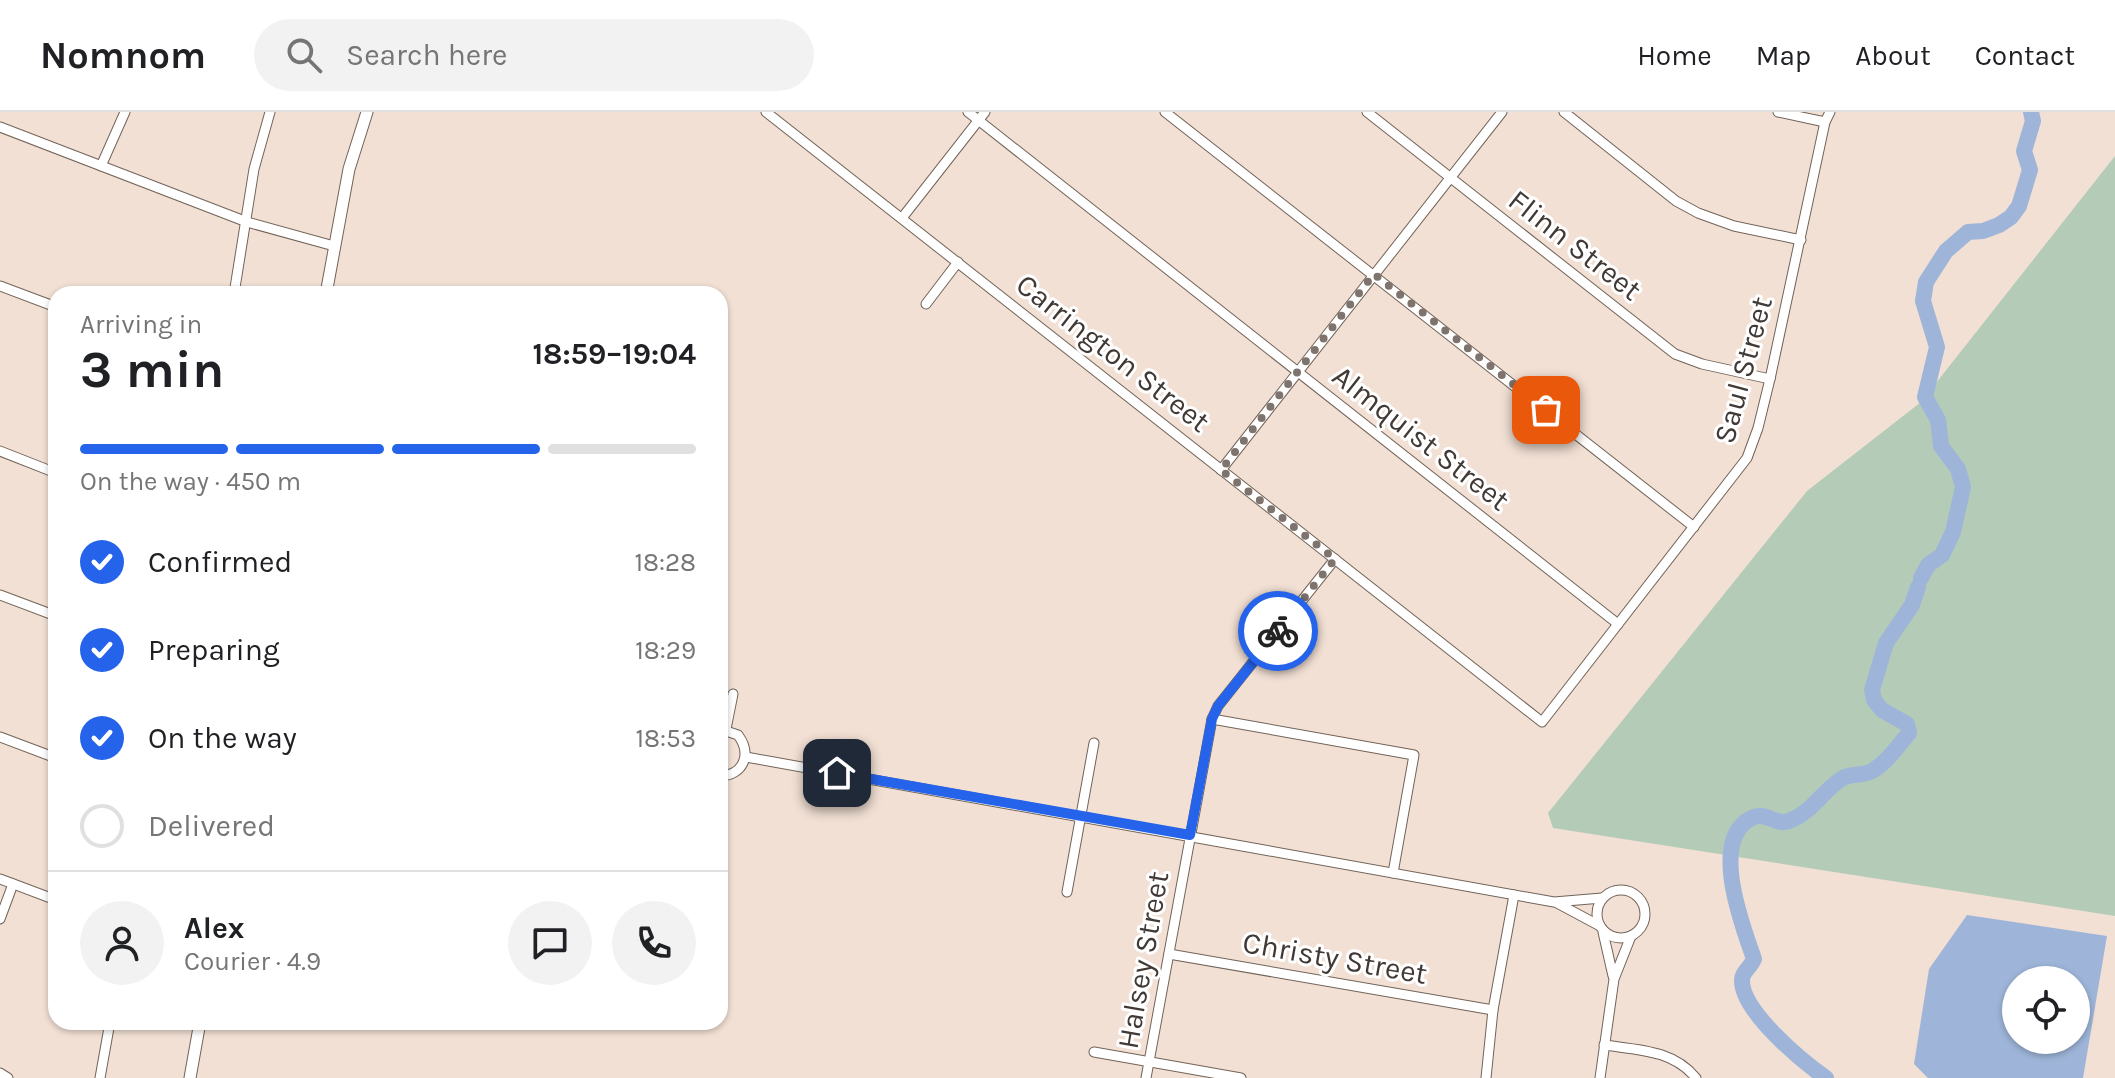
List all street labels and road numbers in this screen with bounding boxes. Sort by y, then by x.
street label: Flinn Street [1501,182,1649,308]
street label: Carrington Street [1009,266,1217,440]
street label: Saul Street [1706,293,1780,447]
street label: Almquist Street [1325,358,1517,518]
street label: Halsey Street [1110,868,1176,1052]
street label: Christy Street [1240,924,1430,992]

